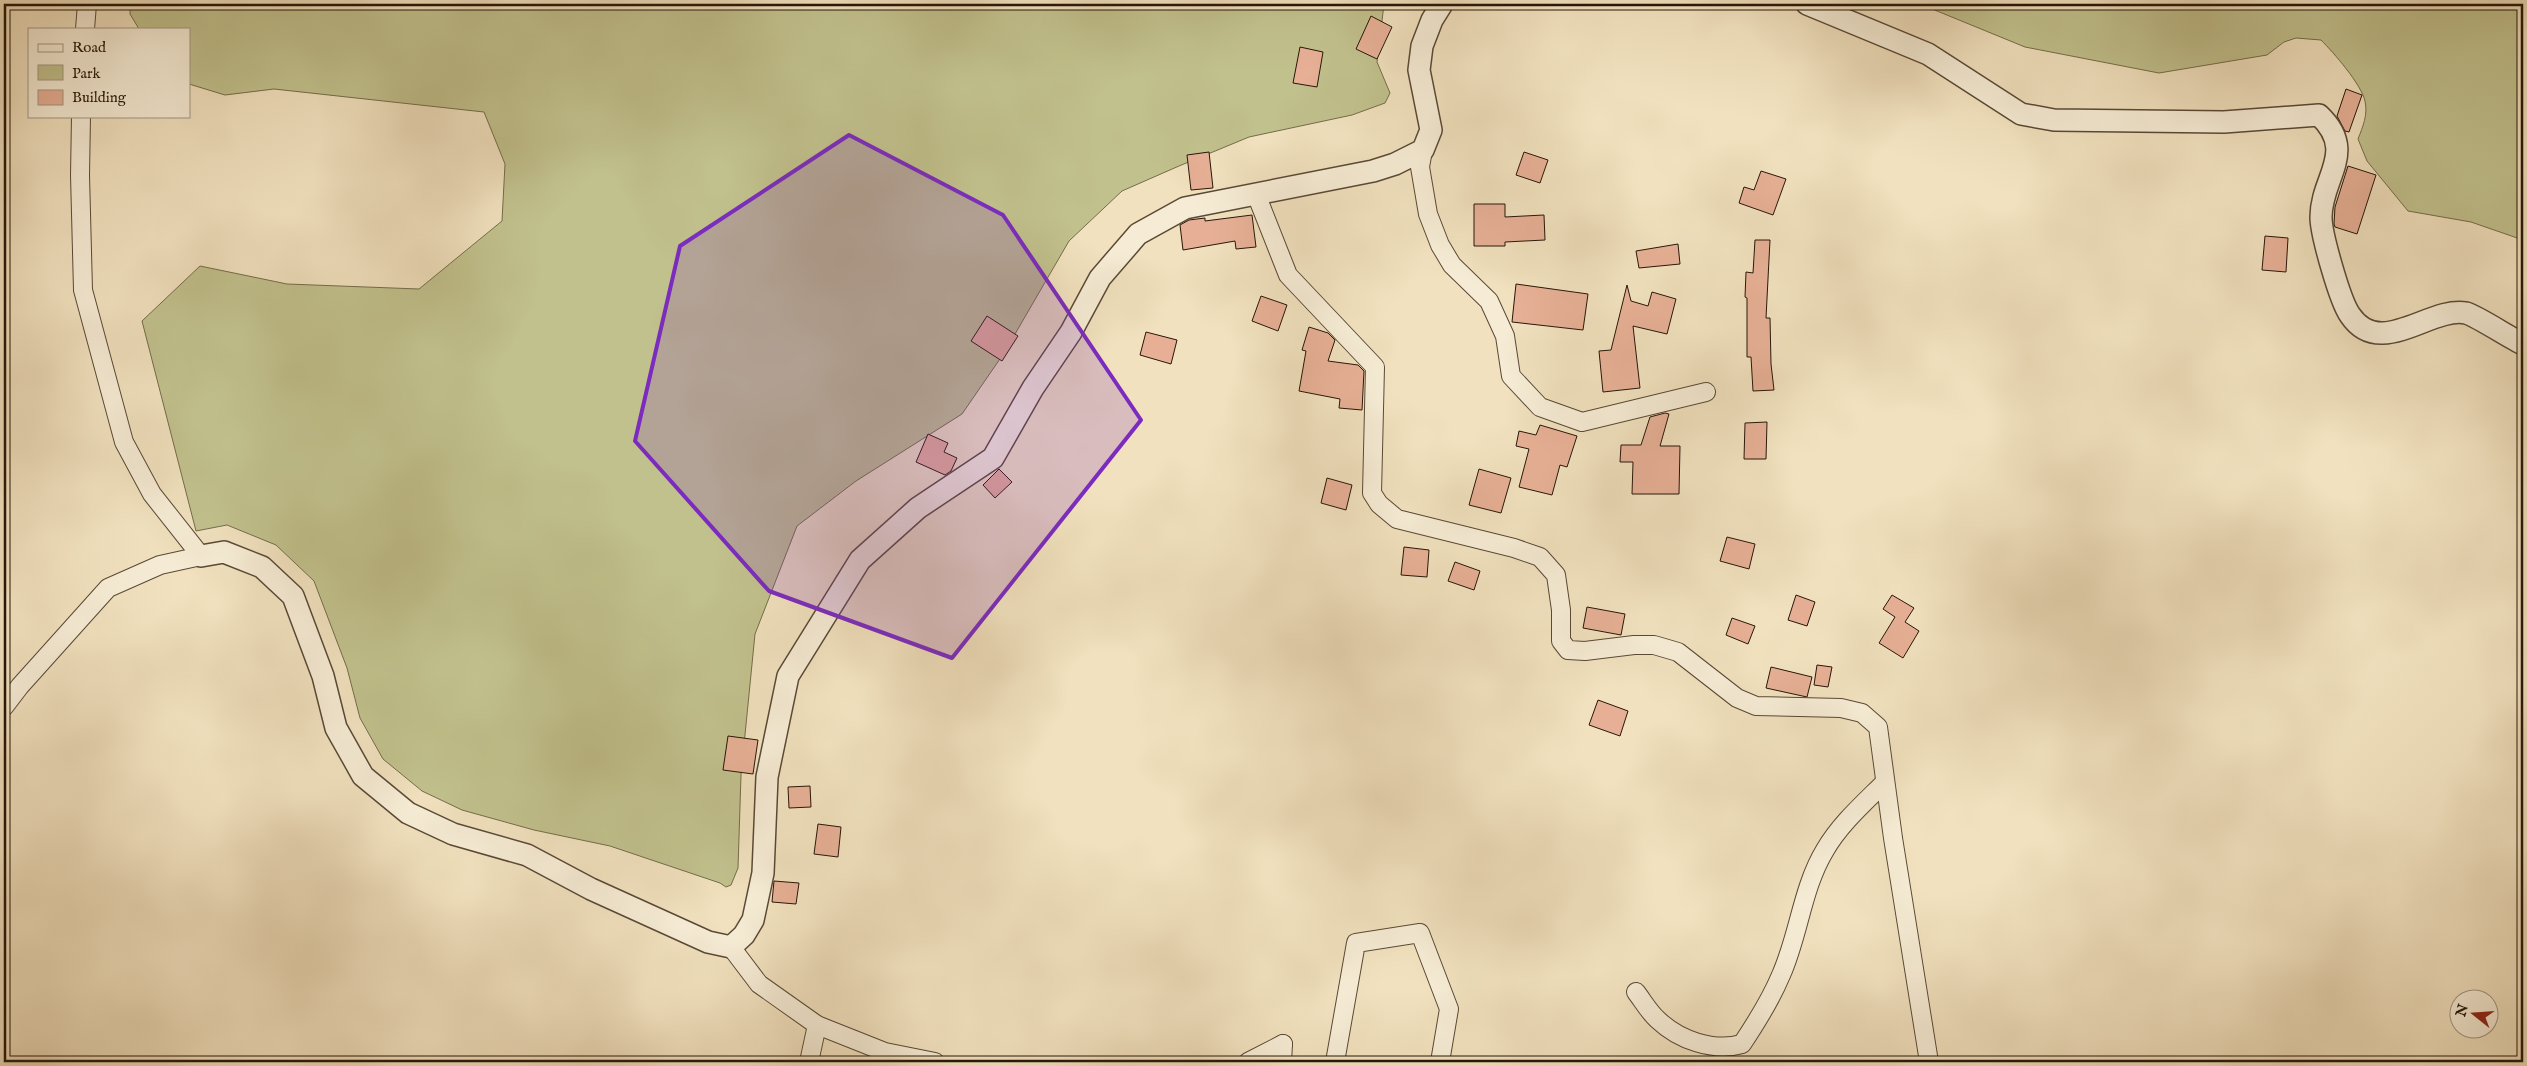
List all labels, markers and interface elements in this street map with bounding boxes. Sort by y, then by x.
legend [28,28,190,118]
text: Road [72,38,107,57]
text: Park [72,64,102,83]
text: Building [72,88,127,107]
north arrow [2450,988,2500,1038]
text: N [2452,1002,2473,1020]

